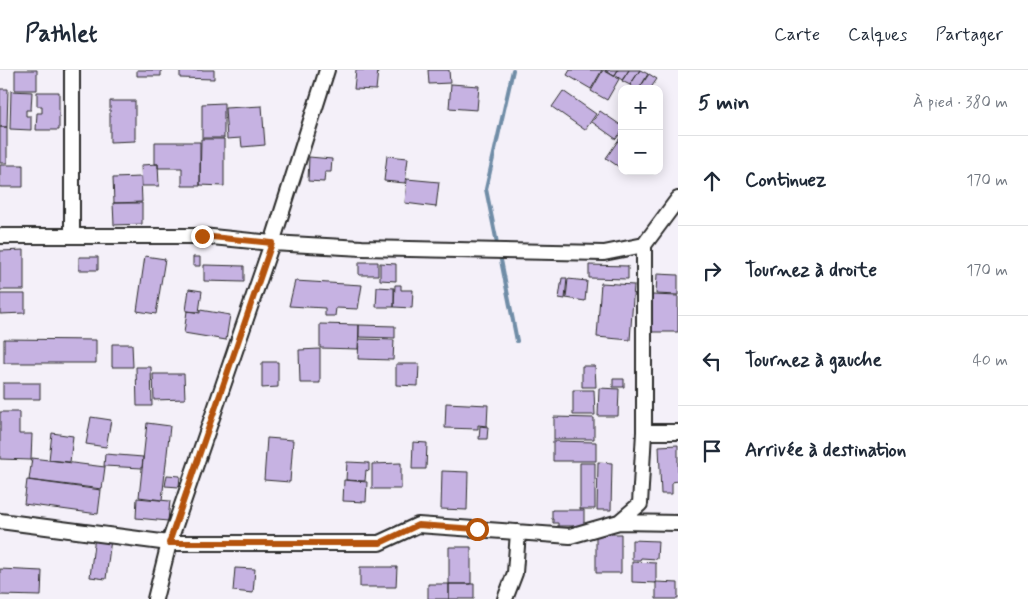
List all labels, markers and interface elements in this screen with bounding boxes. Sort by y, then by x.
text: Pathlet [25,19,97,50]
text: Carte [774,23,820,47]
text: Calques [848,23,907,47]
text: Partager [935,23,1003,47]
map controls [618,85,663,175]
button: + [618,85,663,130]
text: 5 min [698,89,750,117]
text: À pied · 380 m [913,92,1008,113]
button: − [618,130,663,175]
icon: ahead [698,167,726,195]
text: Continuez [745,168,826,193]
text: 170 m [966,170,1008,191]
route end [191,225,214,248]
icon: right [698,257,726,285]
text: Tournez à droite [745,258,877,283]
text: 170 m [966,260,1008,281]
icon: left [698,347,726,375]
text: Tournez à gauche [745,348,882,373]
text: 40 m [972,350,1008,371]
icon: arrive [698,437,726,465]
text: Arrivée à destination [745,438,906,463]
route start [466,518,489,541]

